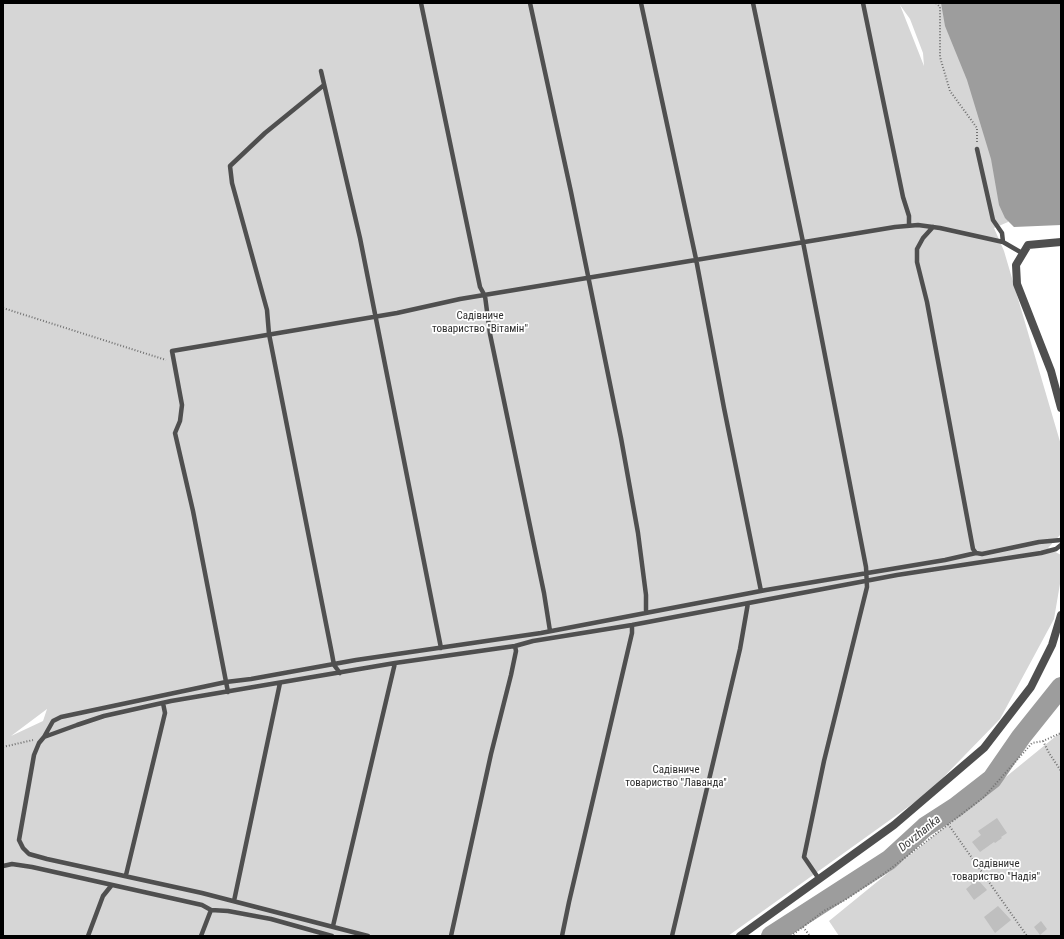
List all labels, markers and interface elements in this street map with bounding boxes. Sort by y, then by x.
park label: Садівниче товариство "Вітамін" [432,309,528,335]
park label: Садівниче товариство "Лаванда" [625,763,727,789]
water label: Dovzhanka [896,813,944,855]
park label: Садівниче товариство "Надія" [952,857,1040,883]

